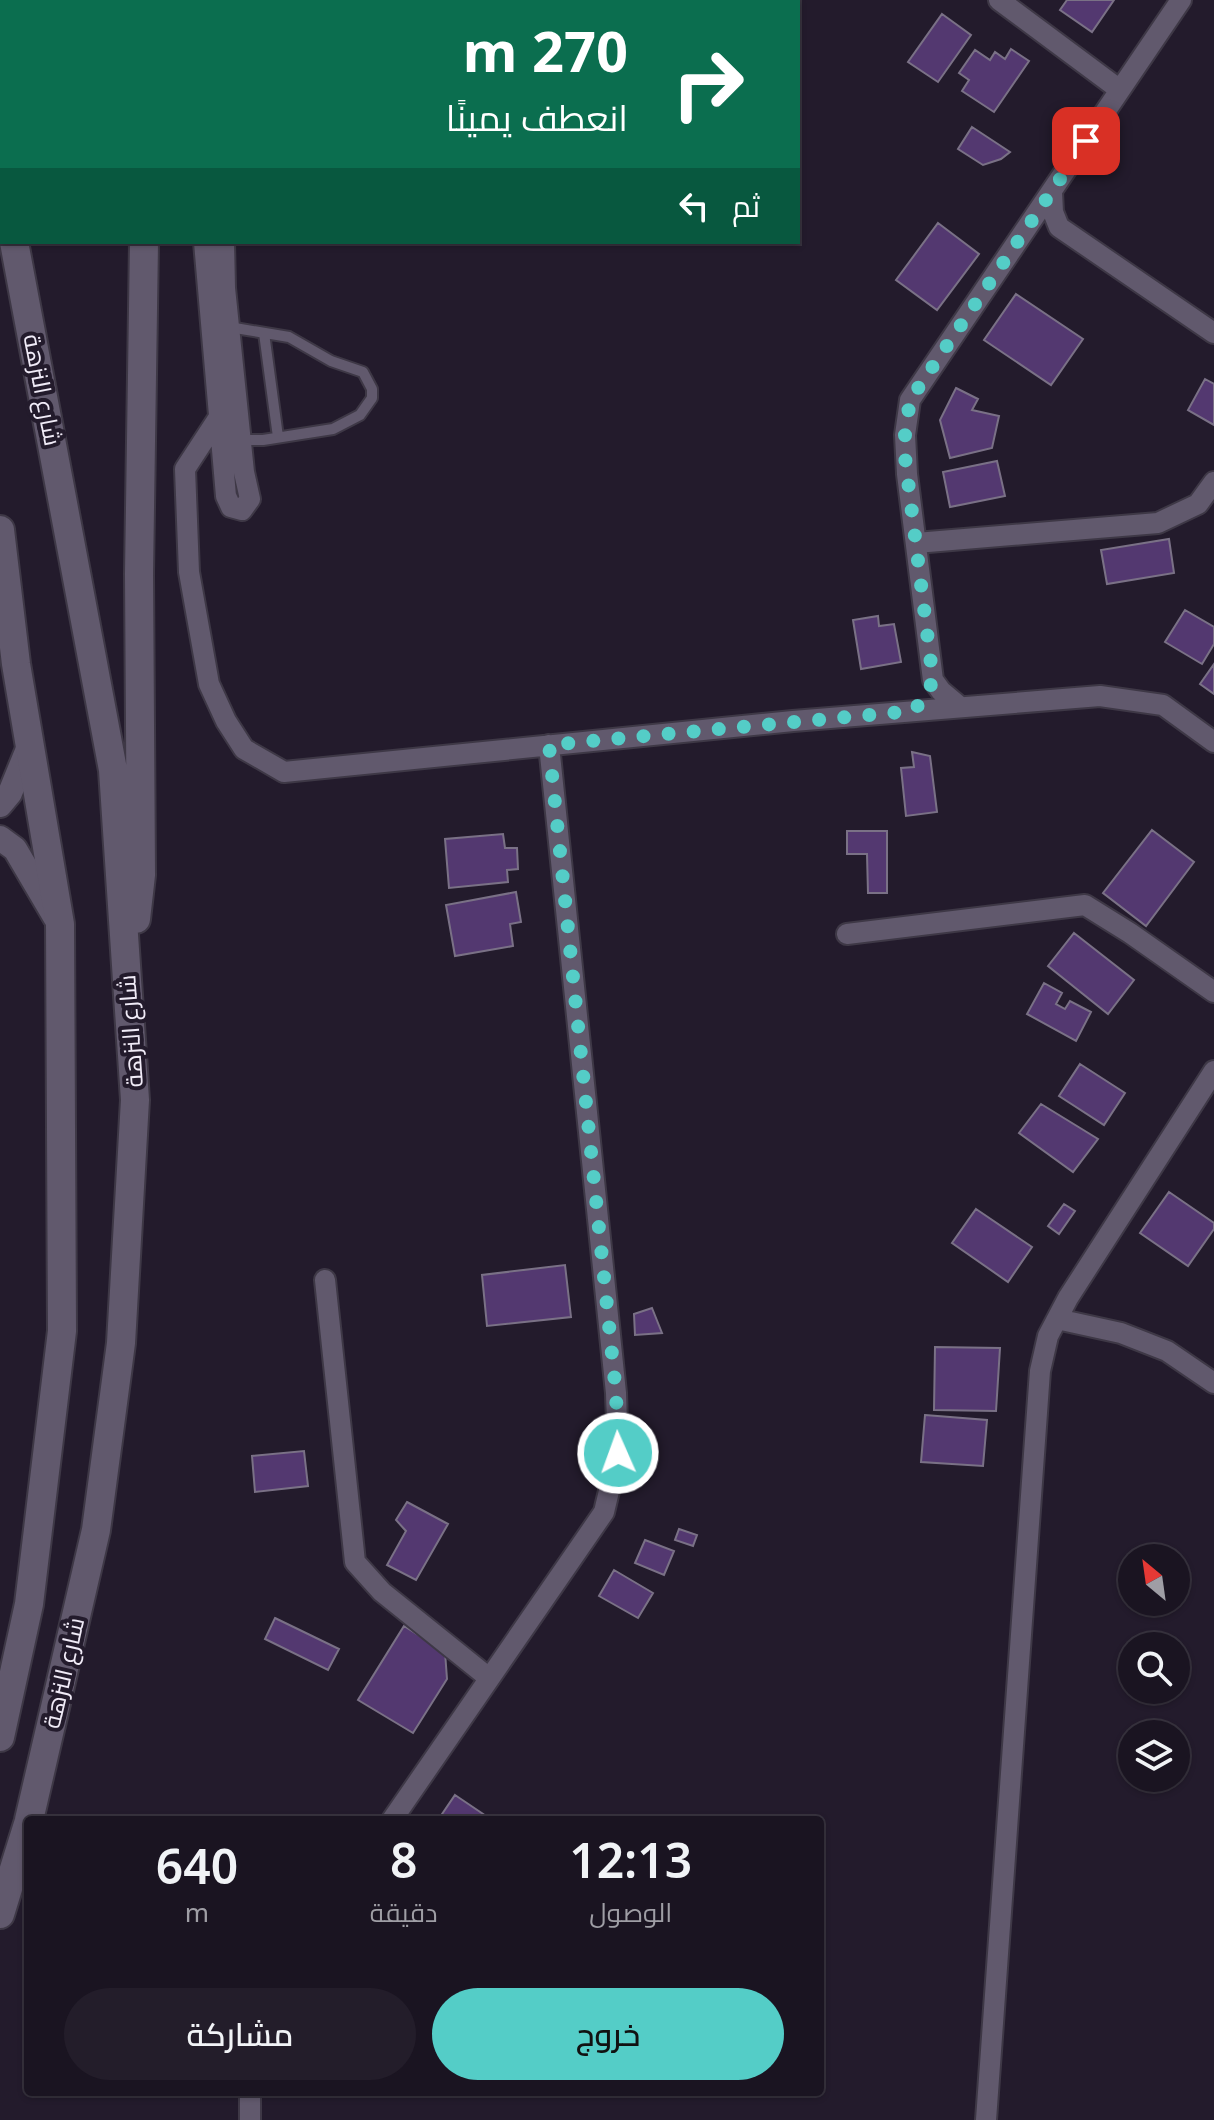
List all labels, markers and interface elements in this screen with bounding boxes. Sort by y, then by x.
text: 270 m [463,12,628,88]
icon: right [656,32,760,136]
text: انعطف يمينًا [446,93,628,142]
pin [1052,107,1120,175]
icon: arrive [1064,119,1108,163]
icon: left [672,184,716,228]
text: ثم [732,185,760,226]
street label: شارع النزهة [16,331,70,449]
street label: شارع النزهة [109,974,151,1089]
position arrow [576,1411,660,1495]
north arrow [1118,1544,1190,1616]
map controls [1118,1544,1190,1792]
street label: شارع النزهة [34,1614,92,1732]
button: search [1118,1632,1190,1704]
button: layers [1118,1720,1190,1792]
text: 8 [390,1827,417,1892]
text: 12:13 [569,1827,692,1892]
text: 640 [156,1833,238,1898]
text: m [185,1894,209,1930]
text: دقيقة [370,1894,437,1930]
text: الوصول [589,1894,672,1930]
button: مشاركة [64,1988,416,2080]
button: خروج [432,1988,784,2080]

